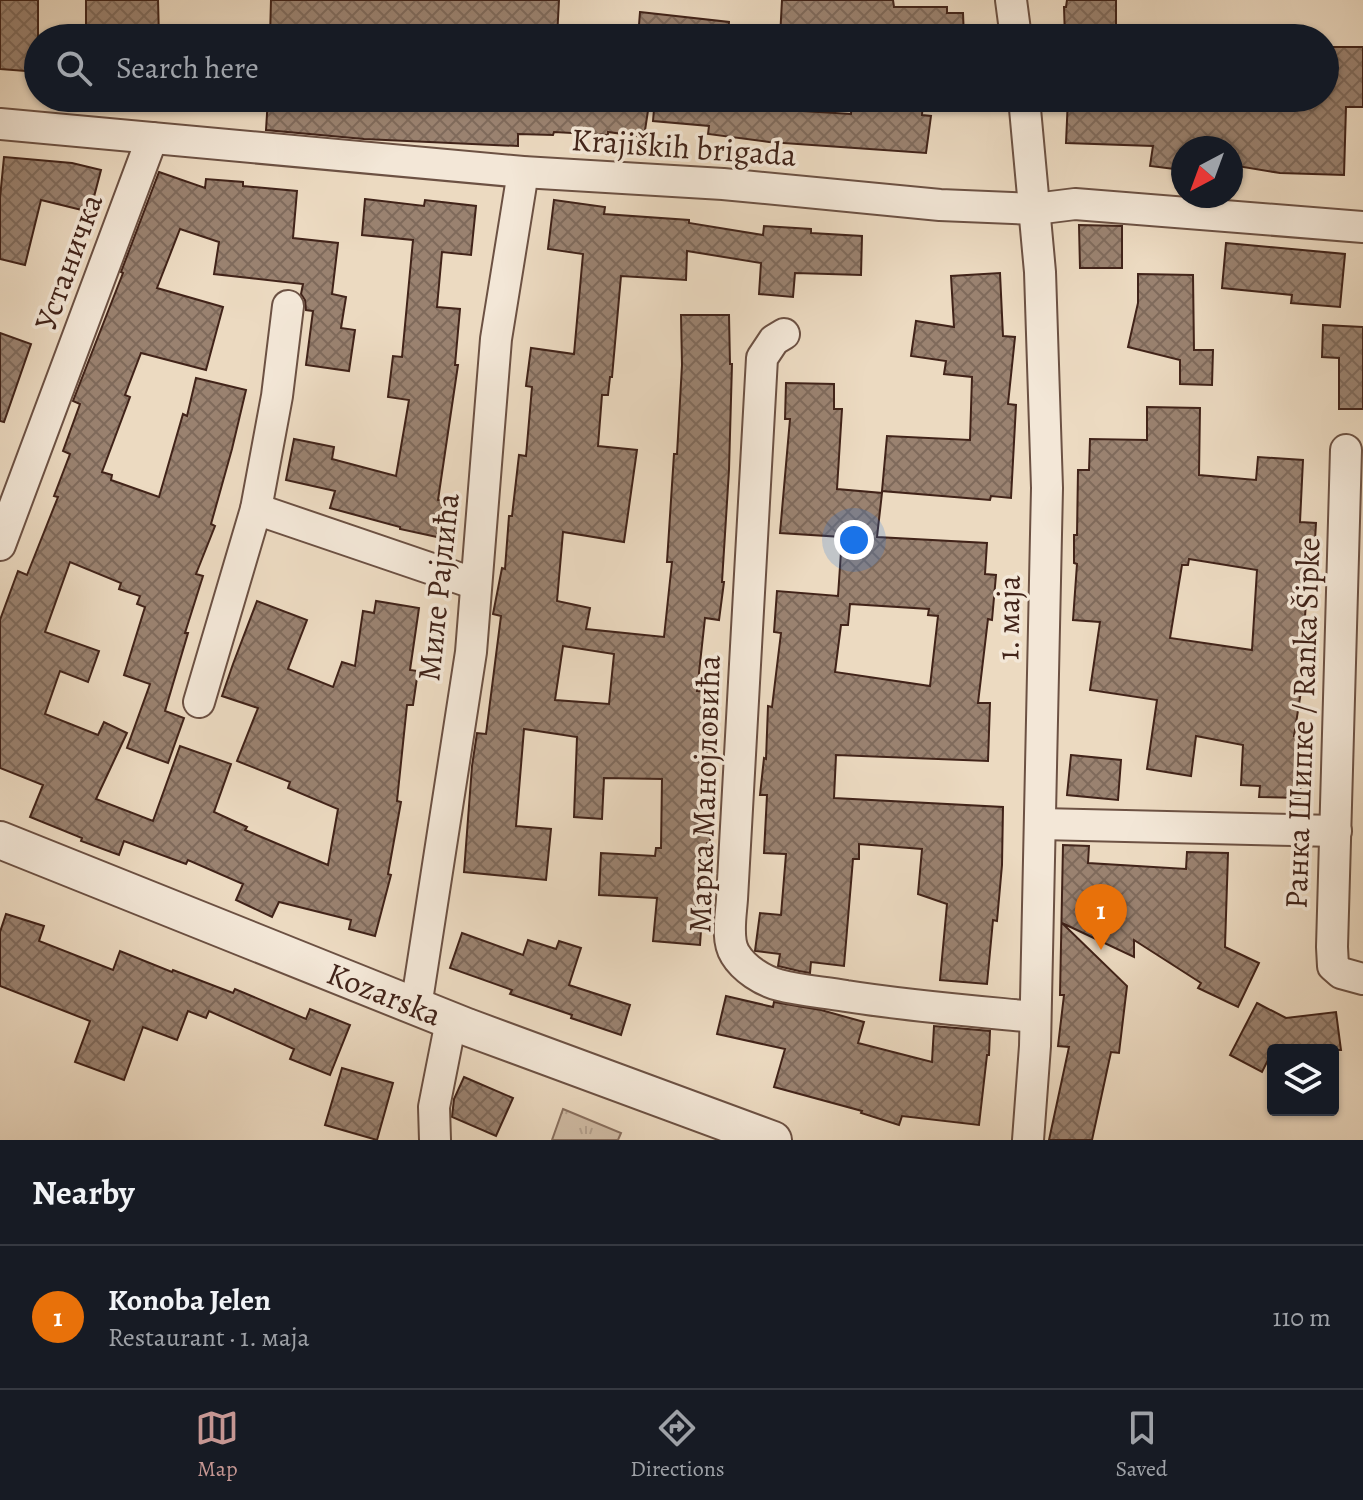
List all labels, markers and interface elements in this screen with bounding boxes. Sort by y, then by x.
search box [24,24,1339,112]
icon: search [52,46,96,90]
text: Search here [116,48,259,88]
street label: Krajiških brigada [570,117,798,177]
north arrow [1171,136,1243,208]
street label: Устаничка [23,187,113,336]
street label: Миле Рајлића [406,491,470,683]
your location [834,520,874,560]
street label: Ранка Шипке / Ranka Šipke [1274,536,1330,910]
street label: 1. маја [985,575,1031,661]
street label: Марка Манојловића [677,654,731,934]
pin: 1 [1075,884,1127,950]
street label: Kozarska [320,951,448,1037]
map controls [1267,1044,1339,1116]
button: layers [1267,1044,1339,1116]
text: Nearby [32,1169,135,1216]
text: Konoba Jelen [108,1280,271,1320]
text: 1 [53,1300,63,1335]
text: 110 m [1273,1300,1331,1335]
text: Restaurant · 1. маја [108,1320,309,1355]
tab: Map [195,1406,239,1484]
tab: Directions [630,1406,725,1484]
tab: Saved [1115,1406,1168,1484]

